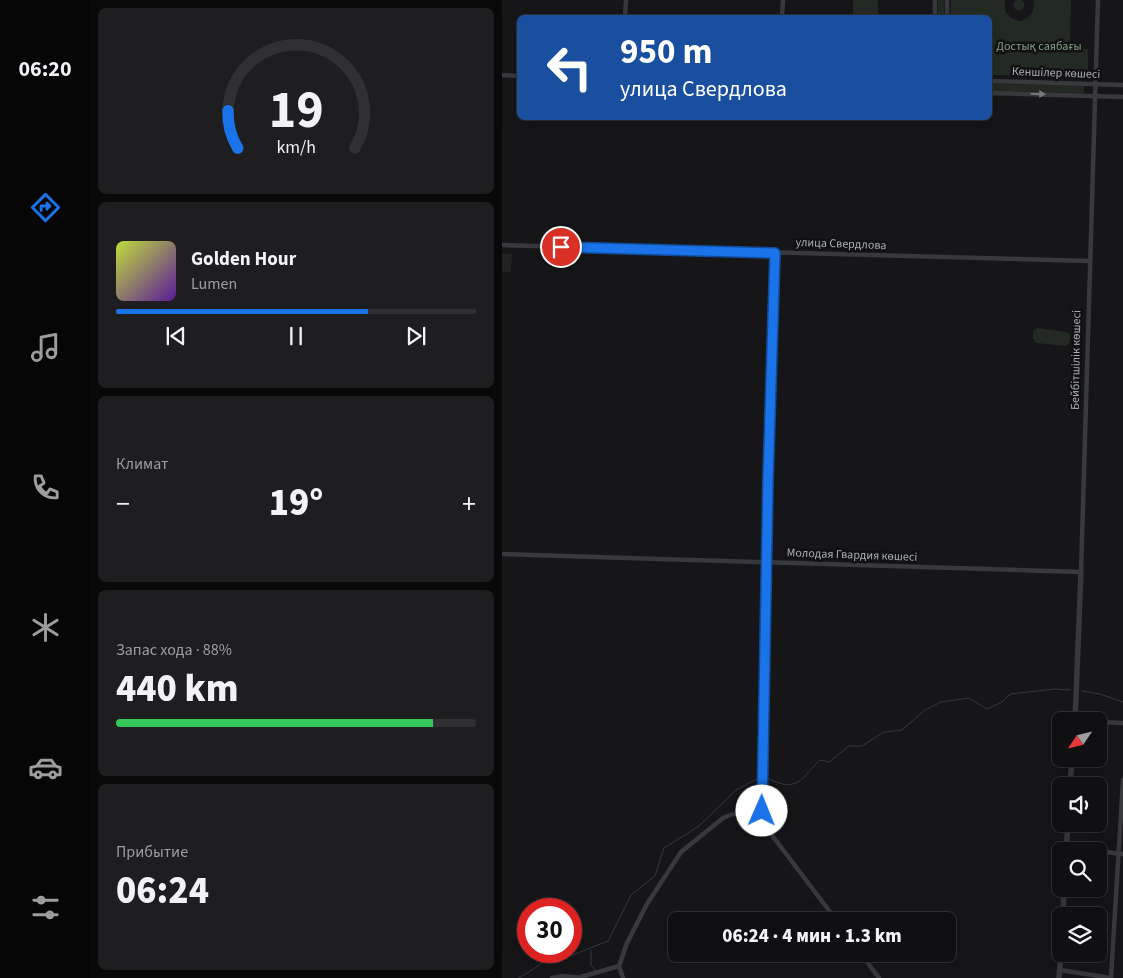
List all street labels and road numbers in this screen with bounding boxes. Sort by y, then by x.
street label: Кеншілер көшесі [1011,63,1101,83]
street label: улица Свердлова [795,234,887,254]
street label: Бейбітшілік көшесі [1067,310,1085,410]
street label: Молодая Гвардия көшесі [786,544,918,566]

